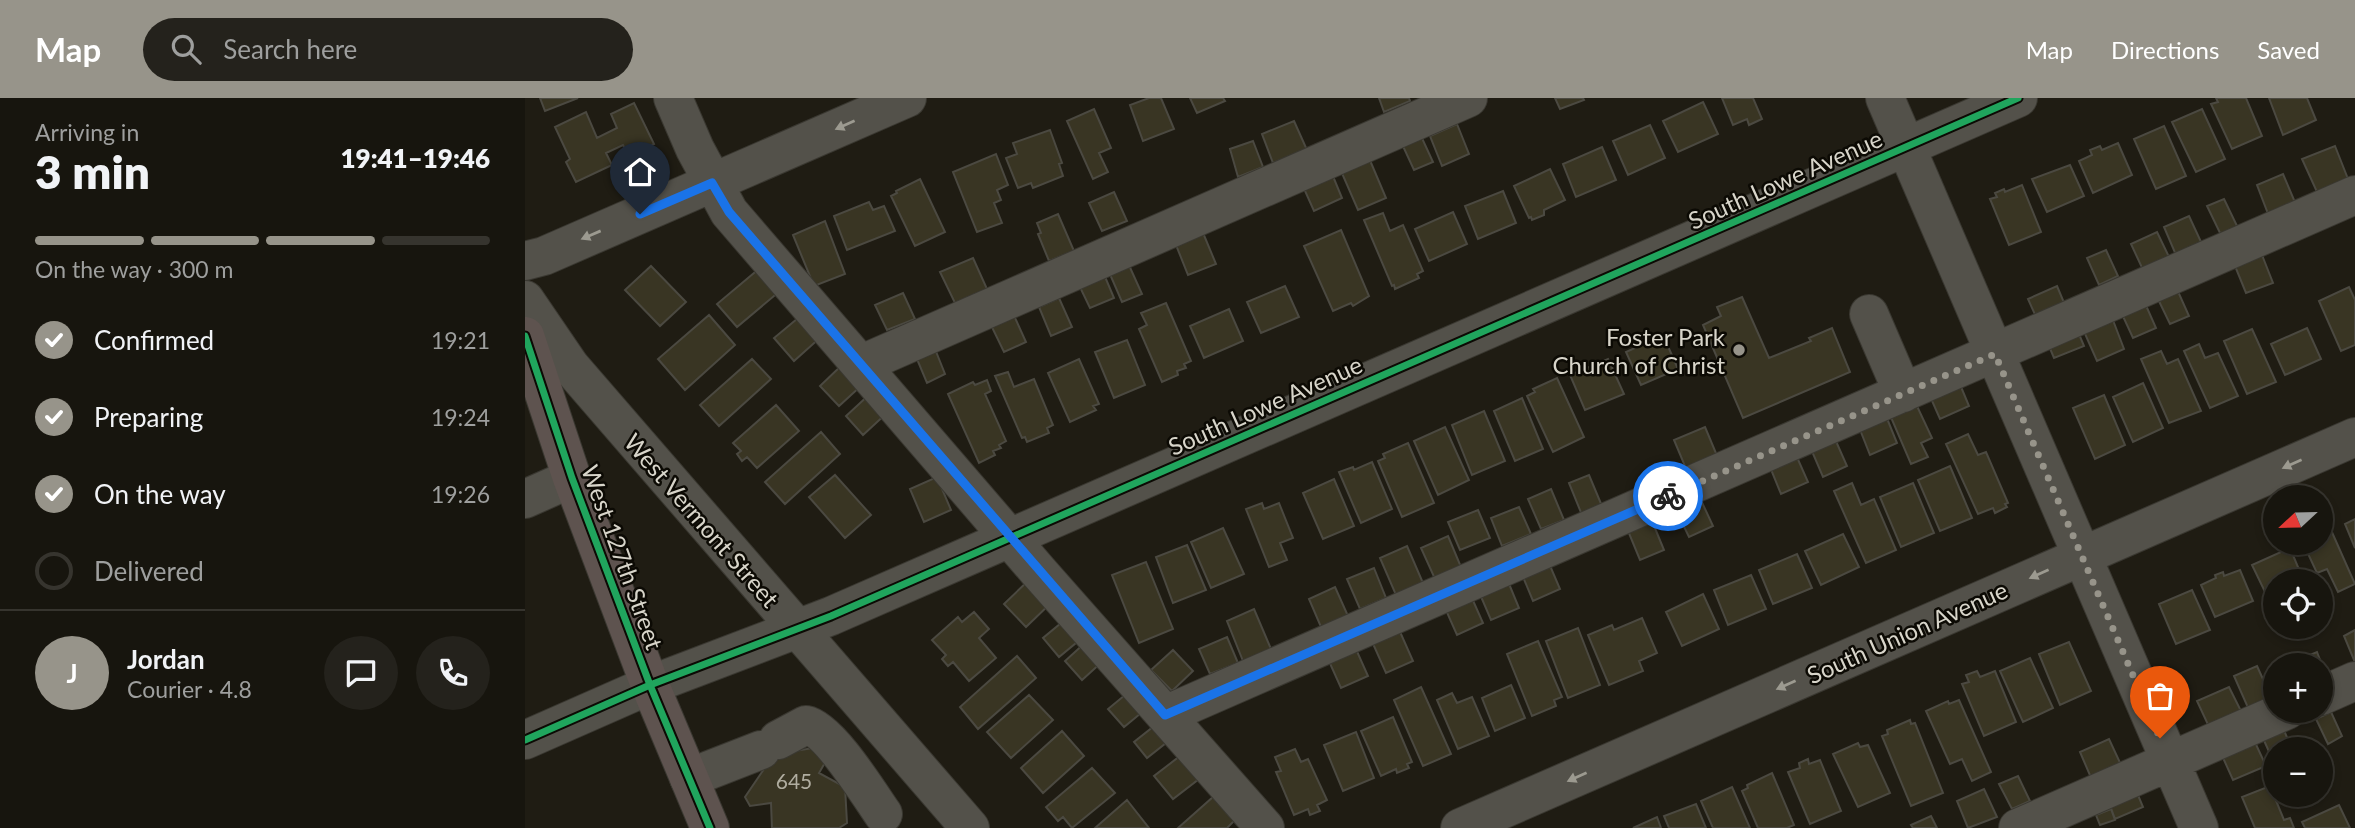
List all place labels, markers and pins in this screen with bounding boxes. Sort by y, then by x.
pin [610,142,670,214]
place label: Foster Park Church of Christ [1553,322,1726,379]
marker: Foster Park Church of Christ [1731,342,1747,358]
pin [2130,666,2190,738]

